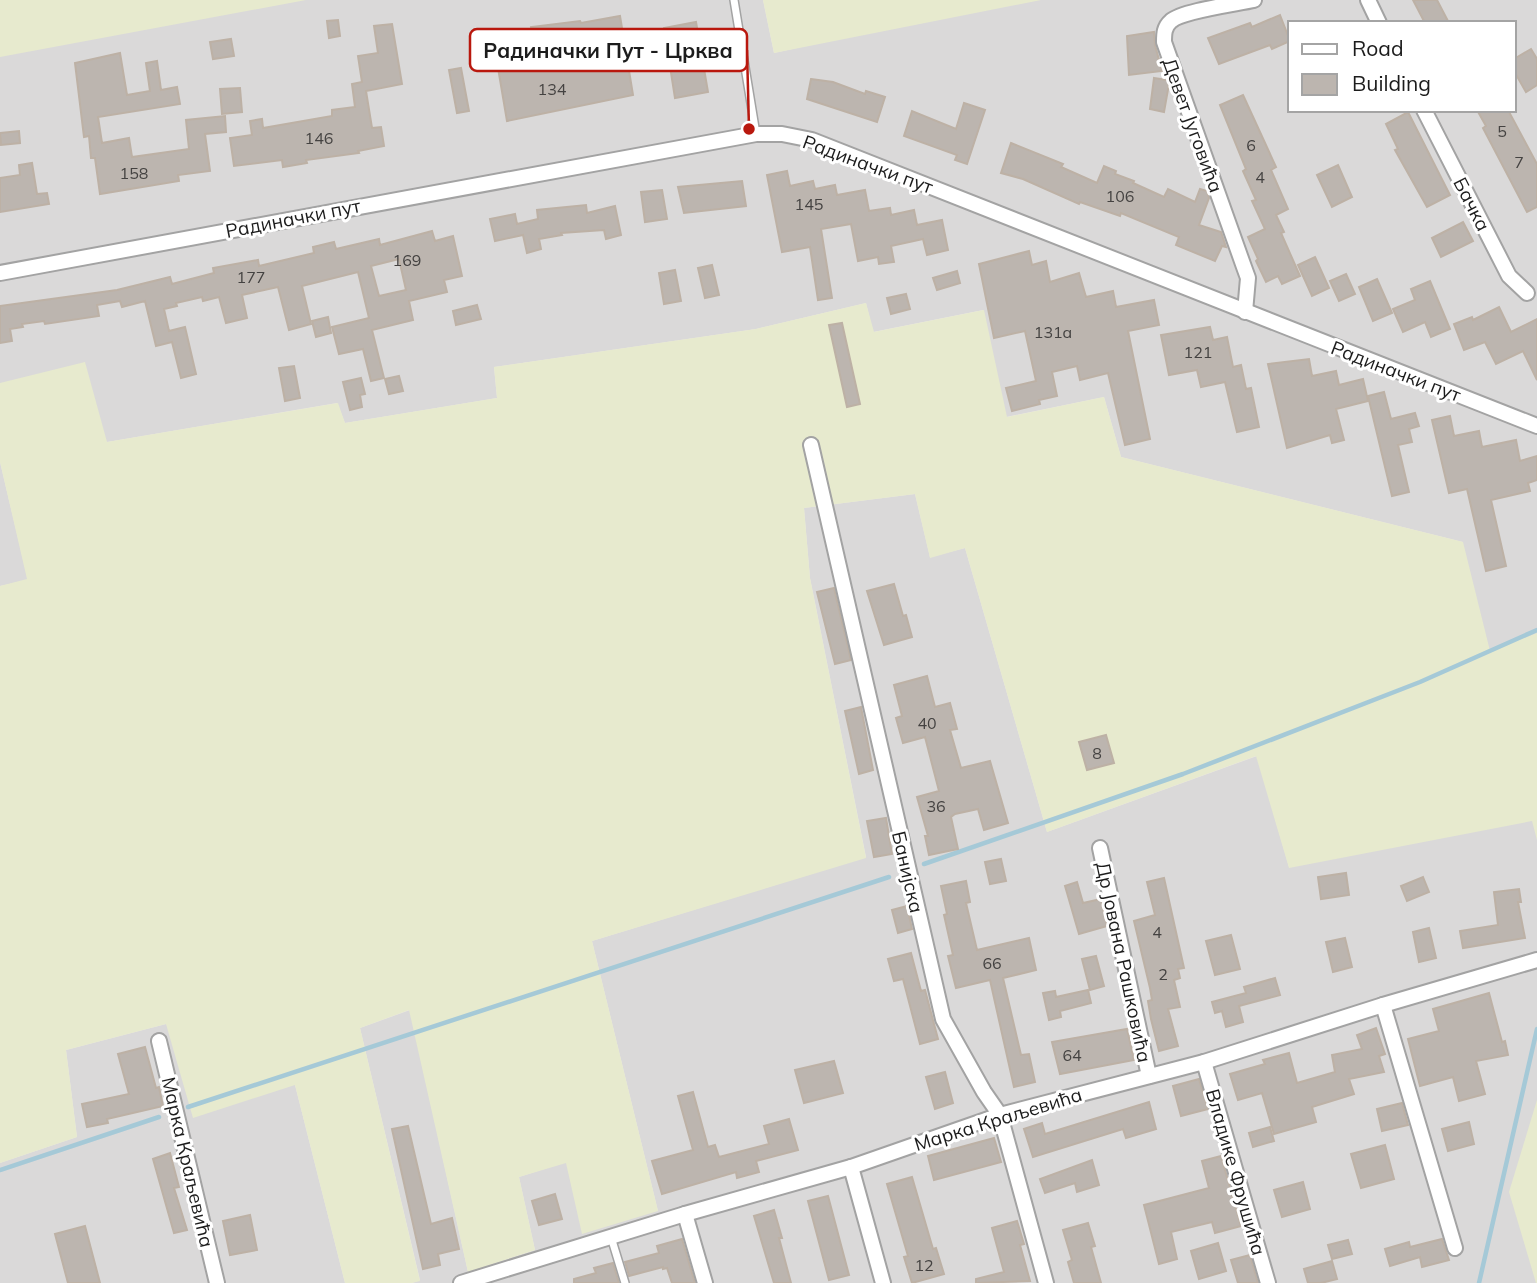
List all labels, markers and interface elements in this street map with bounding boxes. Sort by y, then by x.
legend [1288,21,1516,112]
callout: Радиначки Пут - Црква [470,29,747,71]
text: Road [1352,35,1403,61]
text: Радиначки Пут - Црква [483,37,733,63]
street label: Девет Југовића [1158,54,1228,196]
text: Building [1352,70,1431,96]
house number: 134 [538,79,567,99]
house number: 5 [1497,121,1507,141]
house number: 146 [305,128,333,148]
street label: Радиначки пут [800,129,937,199]
house number: 6 [1246,135,1256,155]
house number: 7 [1514,152,1524,172]
house number: 158 [120,163,148,183]
house number: 4 [1255,167,1265,187]
street label: Бачка [1448,173,1496,235]
house number: 106 [1106,186,1134,206]
street label: Радиначки пут [223,193,363,243]
house number: 145 [795,194,823,214]
house number: 169 [393,250,421,270]
house number: 177 [237,267,265,287]
house number: 131a [1034,322,1072,342]
street label: Радиначки пут [1328,335,1465,407]
house number: 121 [1184,342,1212,362]
house number: 40 [917,713,937,733]
house number: 8 [1092,743,1102,763]
house number: 36 [926,796,946,816]
street label: Банијска [887,829,929,915]
street label: Др Јована Рашковића [1091,859,1157,1065]
house number: 4 [1152,922,1162,942]
house number: 66 [982,953,1002,973]
house number: 2 [1158,964,1168,984]
house number: 64 [1062,1045,1082,1065]
street label: Марка Краљевића [157,1074,219,1250]
street label: Марка Краљевића [911,1082,1085,1156]
street label: Владике Фрушића [1201,1086,1271,1258]
house number: 12 [914,1255,934,1275]

